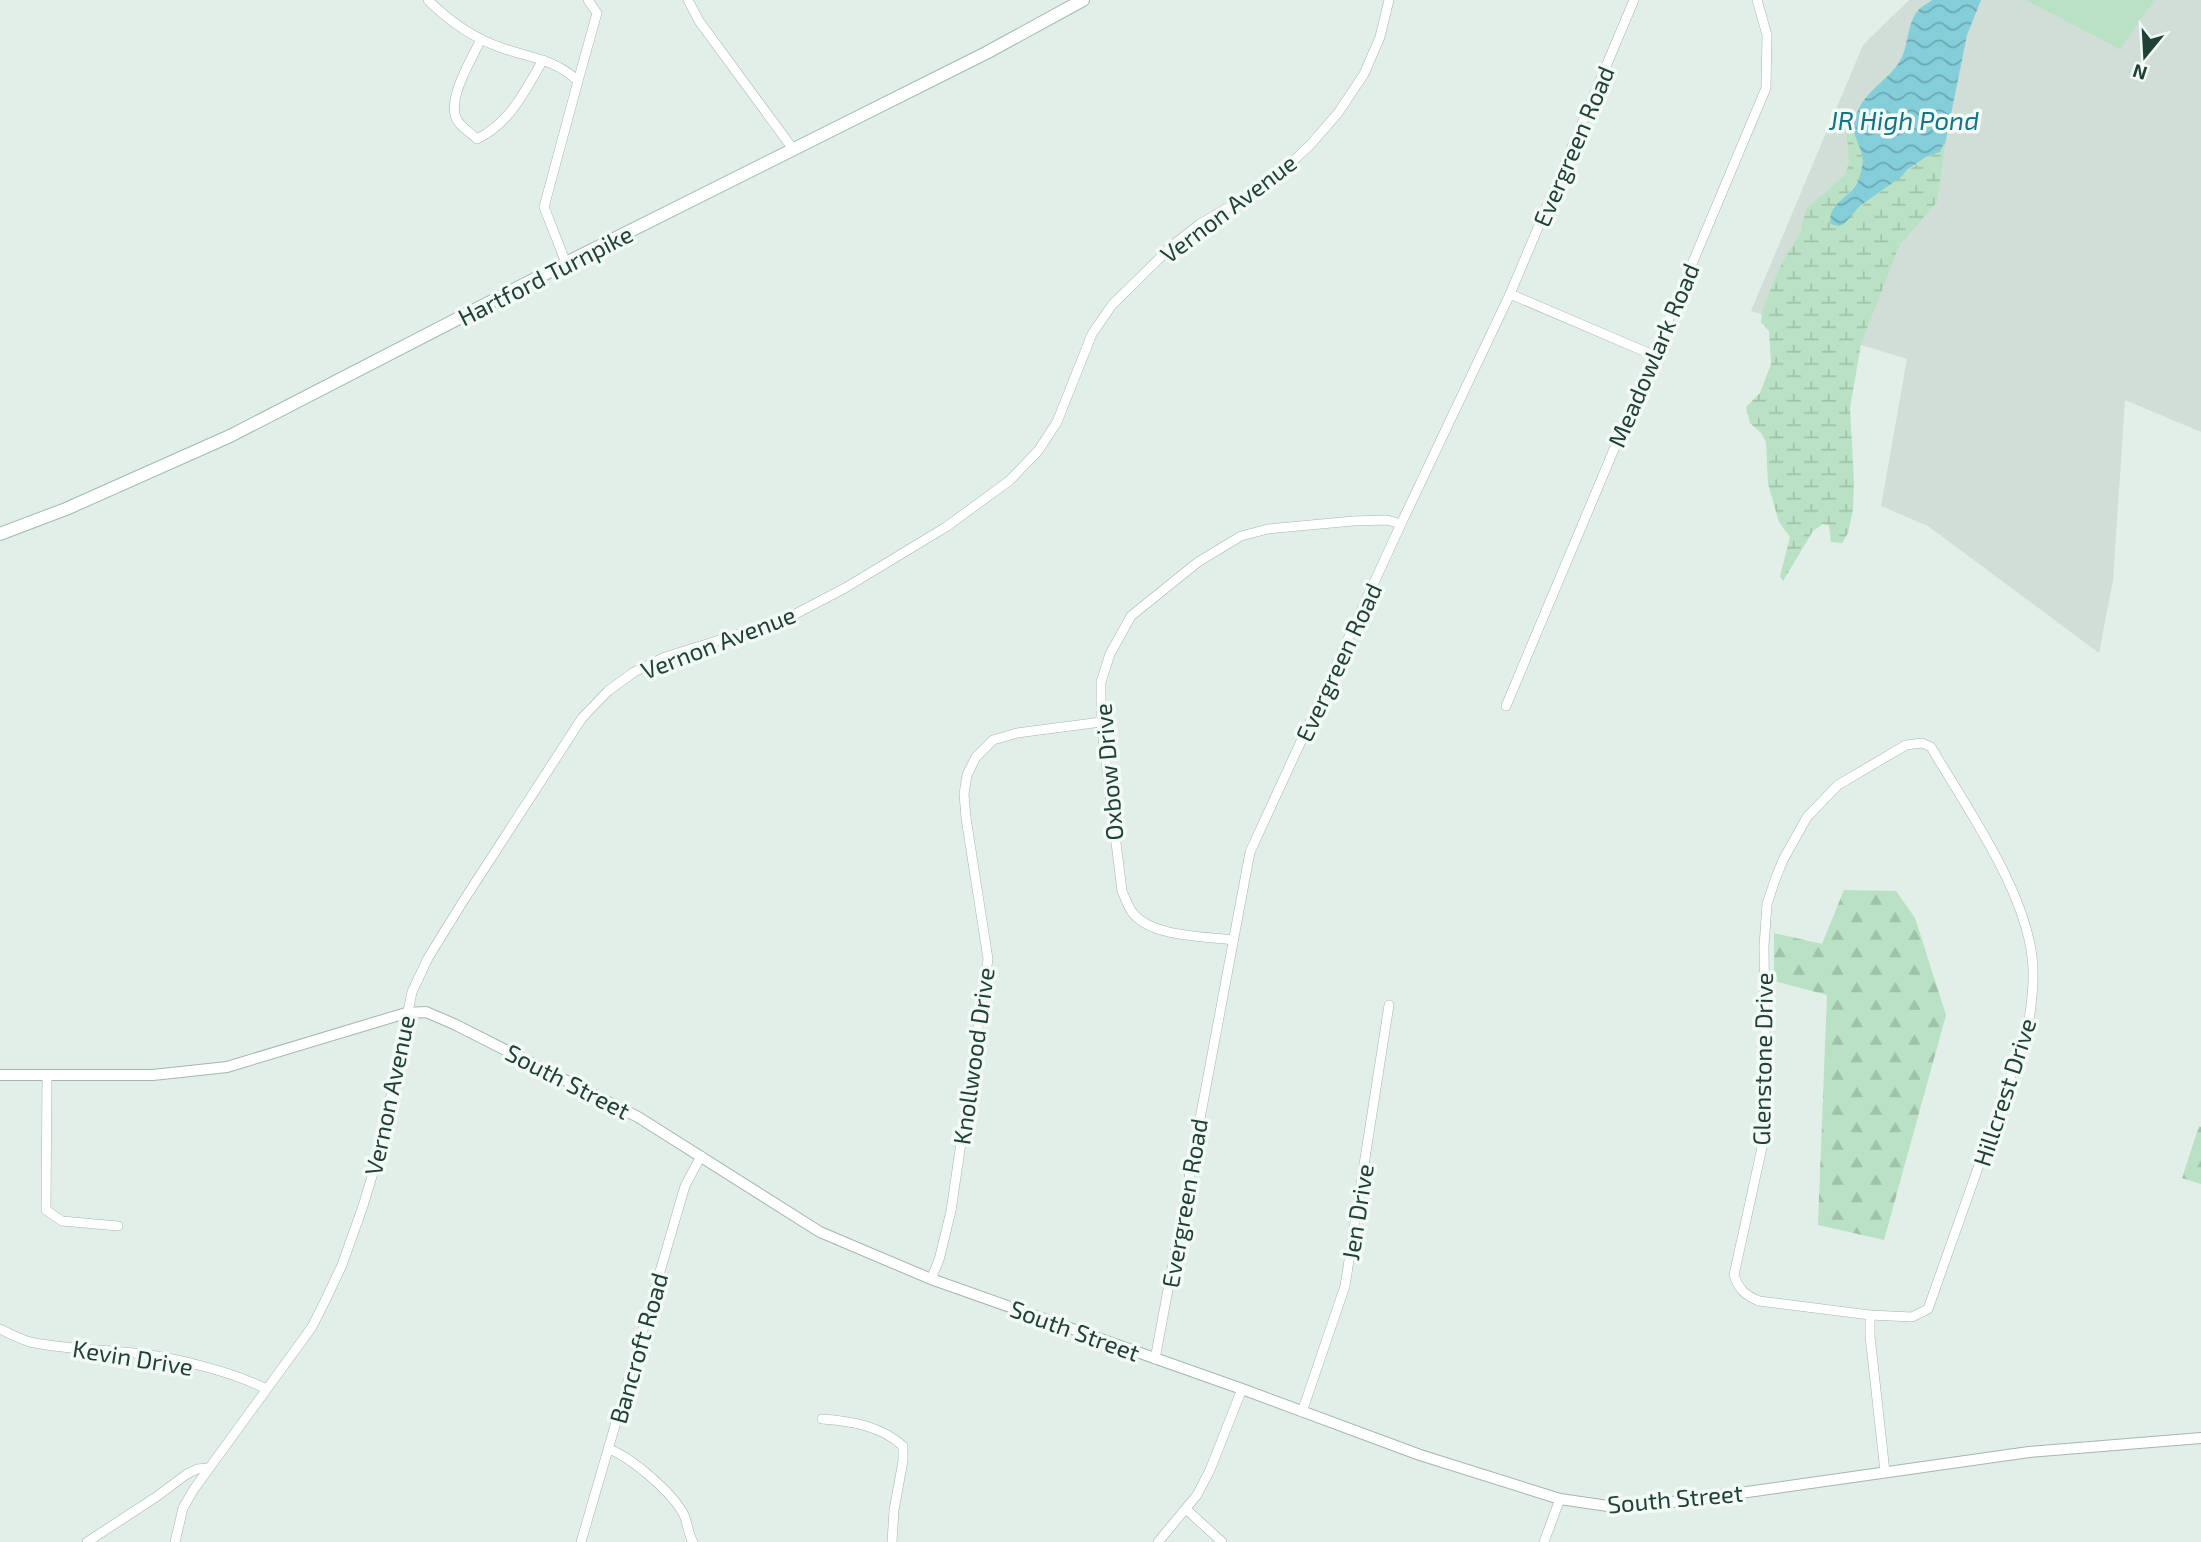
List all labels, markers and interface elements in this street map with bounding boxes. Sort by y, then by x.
north arrow [2110,21,2180,91]
text: N [2130,60,2150,86]
street label: Evergreen Road [1526,61,1620,231]
water label: JR High Pond [1828,104,1979,135]
street label: Vernon Avenue [1154,147,1302,269]
street label: Hartford Turnpike [453,218,637,332]
street label: Meadowlark Road [1601,259,1705,451]
street label: Evergreen Road [1289,578,1387,746]
street label: Vernon Avenue [637,599,799,685]
street label: Oxbow Drive [1088,702,1128,842]
street label: Knollwood Drive [946,965,1000,1147]
street label: Glenstone Drive [1746,972,1778,1146]
street label: Vernon Avenue [358,1012,420,1178]
street label: Hillcrest Drive [1966,1014,2042,1170]
street label: South Street [501,1037,635,1125]
street label: Evergreen Road [1155,1116,1213,1290]
street label: Jen Drive [1335,1162,1379,1262]
street label: Bancroft Road [603,1269,673,1427]
street label: South Street [1006,1293,1144,1367]
street label: Kevin Drive [71,1333,195,1381]
street label: South Street [1606,1478,1744,1518]

